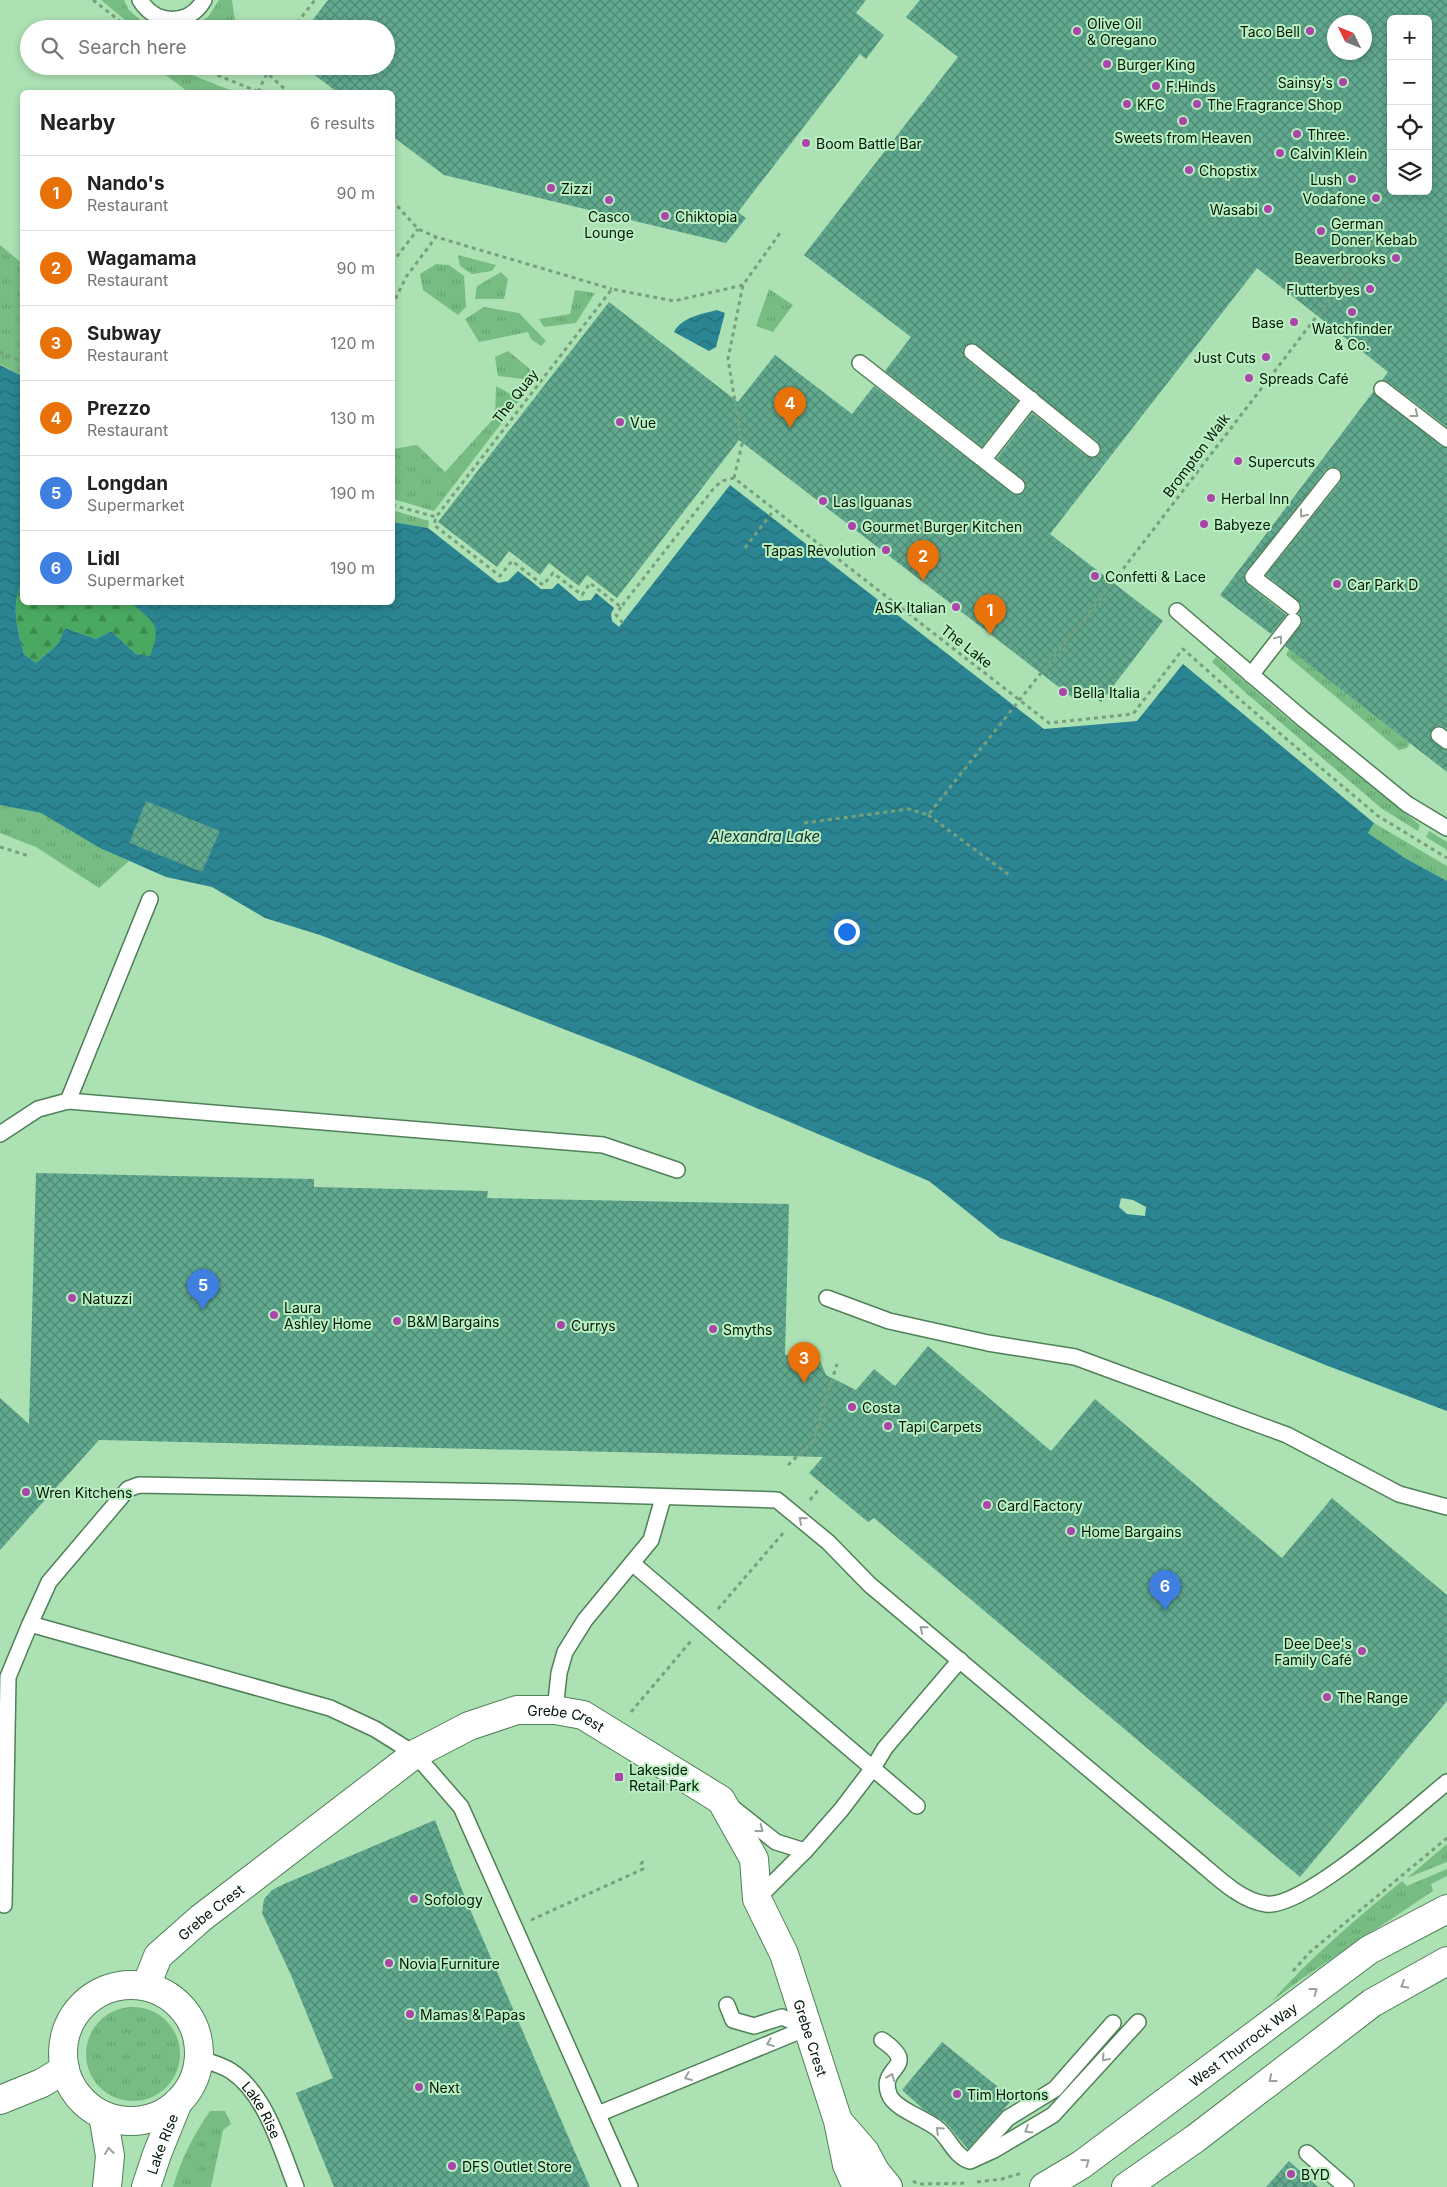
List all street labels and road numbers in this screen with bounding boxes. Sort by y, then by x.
street label: The Quay [489,365,541,426]
street label: Brompton Walk [1159,410,1233,500]
street label: The Lake [938,621,996,671]
street label: Grebe Crest [527,1701,608,1735]
street label: Grebe Crest [174,1880,247,1943]
street label: Grebe Crest [791,1997,831,2078]
street label: West Thurrock Way [1186,1998,1300,2090]
street label: Lake Rise [239,2077,285,2141]
street label: Lake RIse [142,2111,181,2176]

